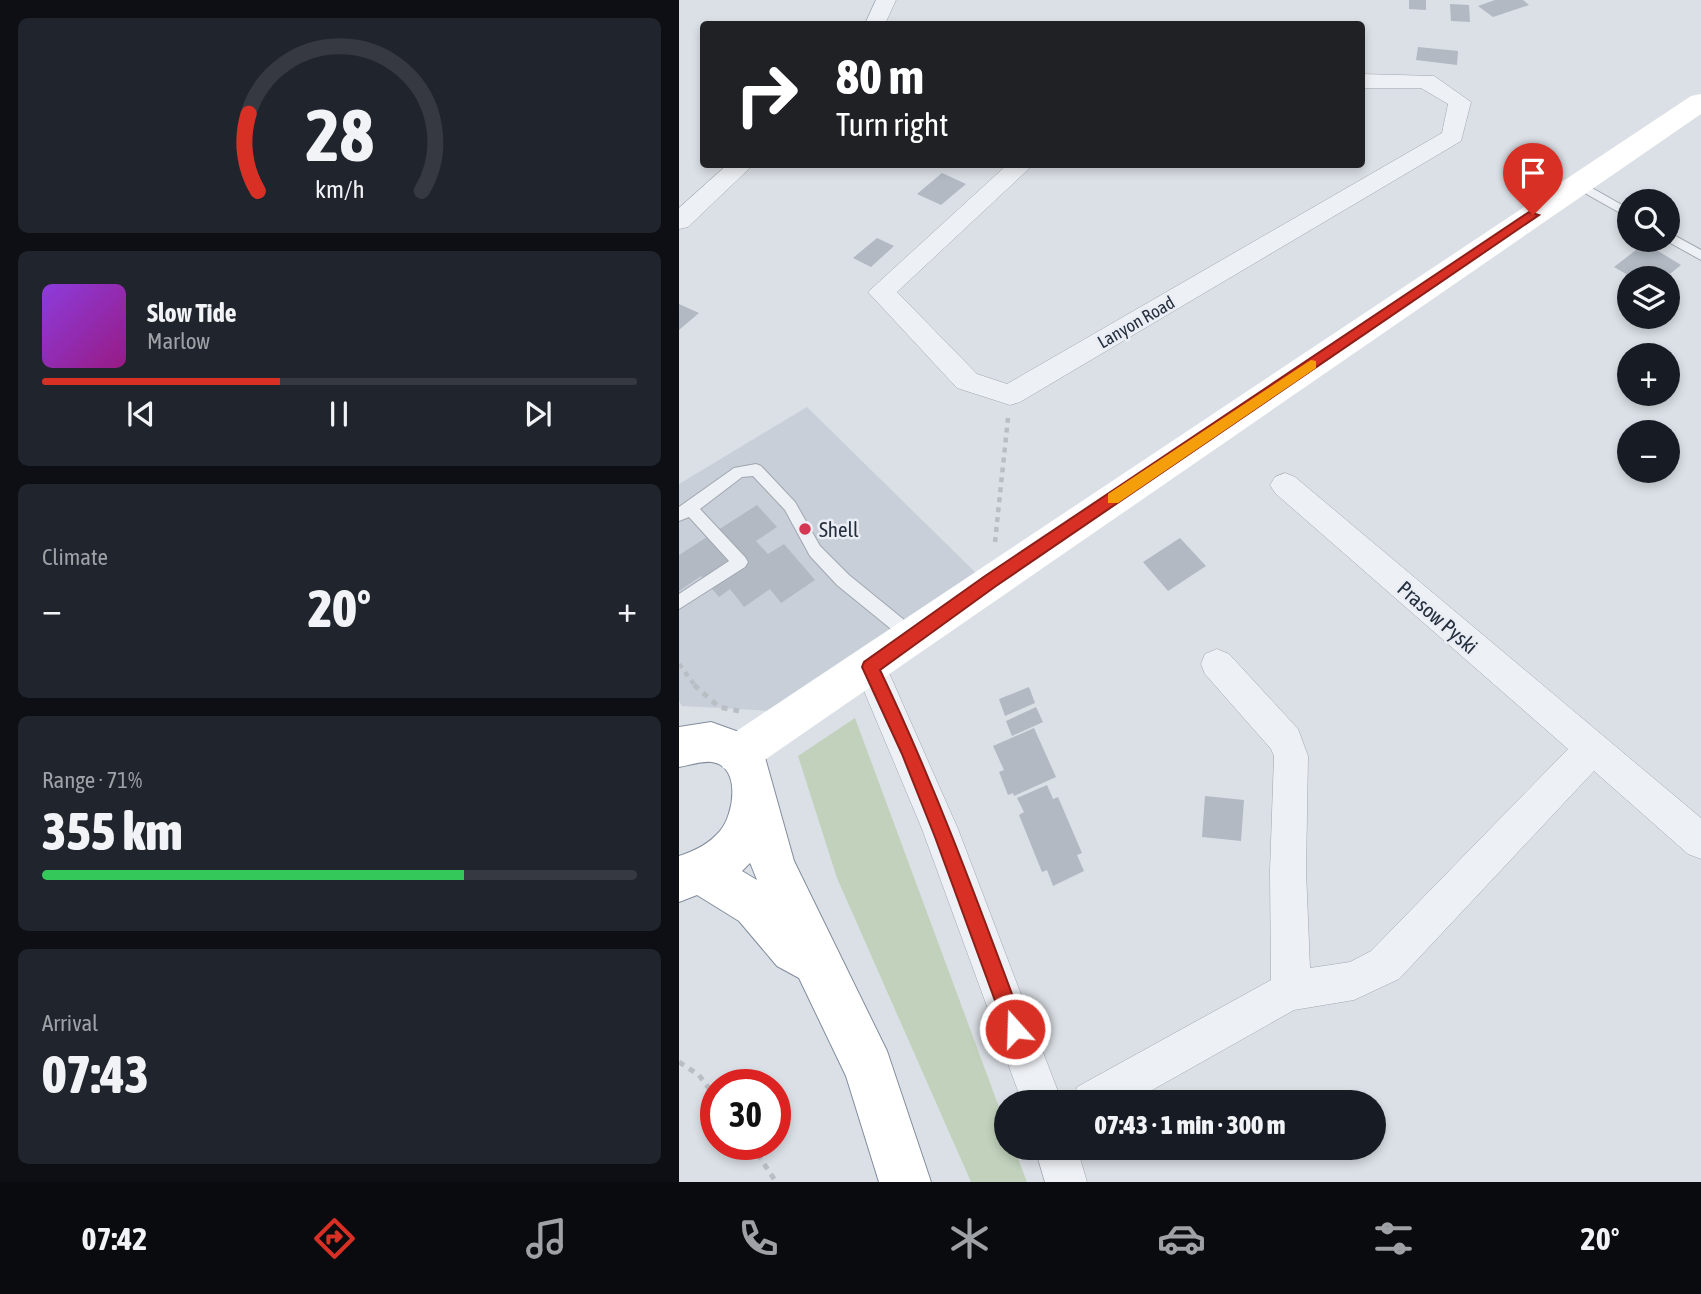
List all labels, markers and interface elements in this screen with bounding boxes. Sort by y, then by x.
text: 80 m [836,48,924,104]
icon: right [721,49,812,140]
text: 28 [305,94,374,177]
text: Turn right [836,106,949,143]
pin [1503,143,1563,215]
icon: arrive [1514,154,1552,192]
text: km/h [315,175,364,203]
map controls [1617,189,1680,483]
button: search [1617,189,1680,252]
button: layers [1617,266,1680,329]
street label: Lanyon Road [1094,292,1178,352]
text: Slow Tide [147,298,237,328]
text: Marlow [147,328,210,354]
button: + [1617,343,1680,406]
icon: previous [122,395,160,433]
icon: pause [320,395,358,433]
icon: next [519,395,557,433]
button: − [1617,420,1680,483]
place label: Shell [819,517,859,541]
marker: Shell [797,521,813,537]
text: Climate [42,544,108,570]
street label: Prasow Pyski [1393,576,1483,658]
text: 20° [308,578,371,638]
text: − [42,587,62,630]
text: + [617,587,637,630]
text: Range · 71% [42,767,142,793]
text: 355 km [42,801,183,861]
position arrow [978,992,1052,1066]
text: Arrival [42,1010,98,1036]
text: 07:43 [42,1044,149,1104]
speed limit sign: 30 [700,1069,791,1160]
text: 07:43 · 1 min · 300 m [1095,1110,1285,1140]
icon: directions [310,1214,359,1263]
icon: music [522,1214,571,1263]
icon: phone [734,1214,783,1263]
icon: climate [945,1214,994,1263]
icon: car [1157,1214,1206,1263]
icon: filters [1369,1214,1418,1263]
text: 07:42 [81,1220,147,1257]
text: 20° [1581,1220,1620,1257]

